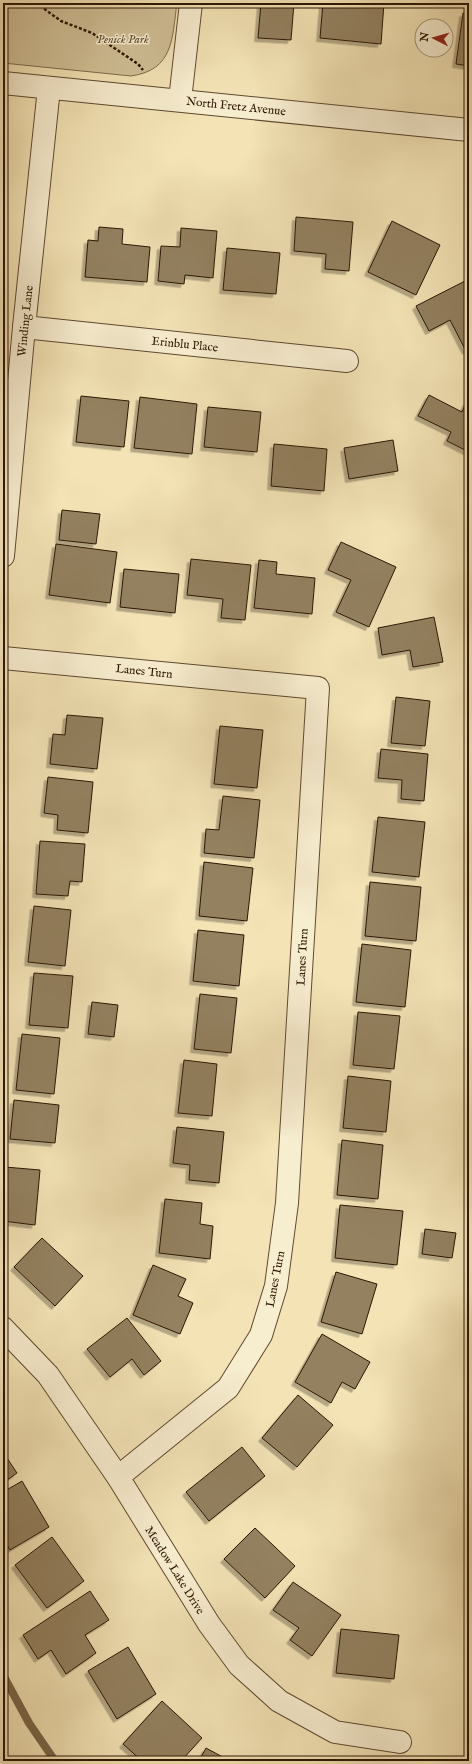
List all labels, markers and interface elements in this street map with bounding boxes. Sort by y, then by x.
north arrow [414,18,454,58]
text: N [417,31,433,44]
park label: Penick Park [97,32,149,47]
street label: North Fretz Avenue [185,94,287,119]
street label: Winding Lane [14,284,37,358]
street label: Erinblu Place [151,334,219,355]
street label: Lanes Turn [115,661,174,682]
street label: Lanes Turn [294,927,312,986]
street label: Lanes Turn [263,1249,288,1309]
street label: Meadow Lake Drive [141,1523,208,1618]

